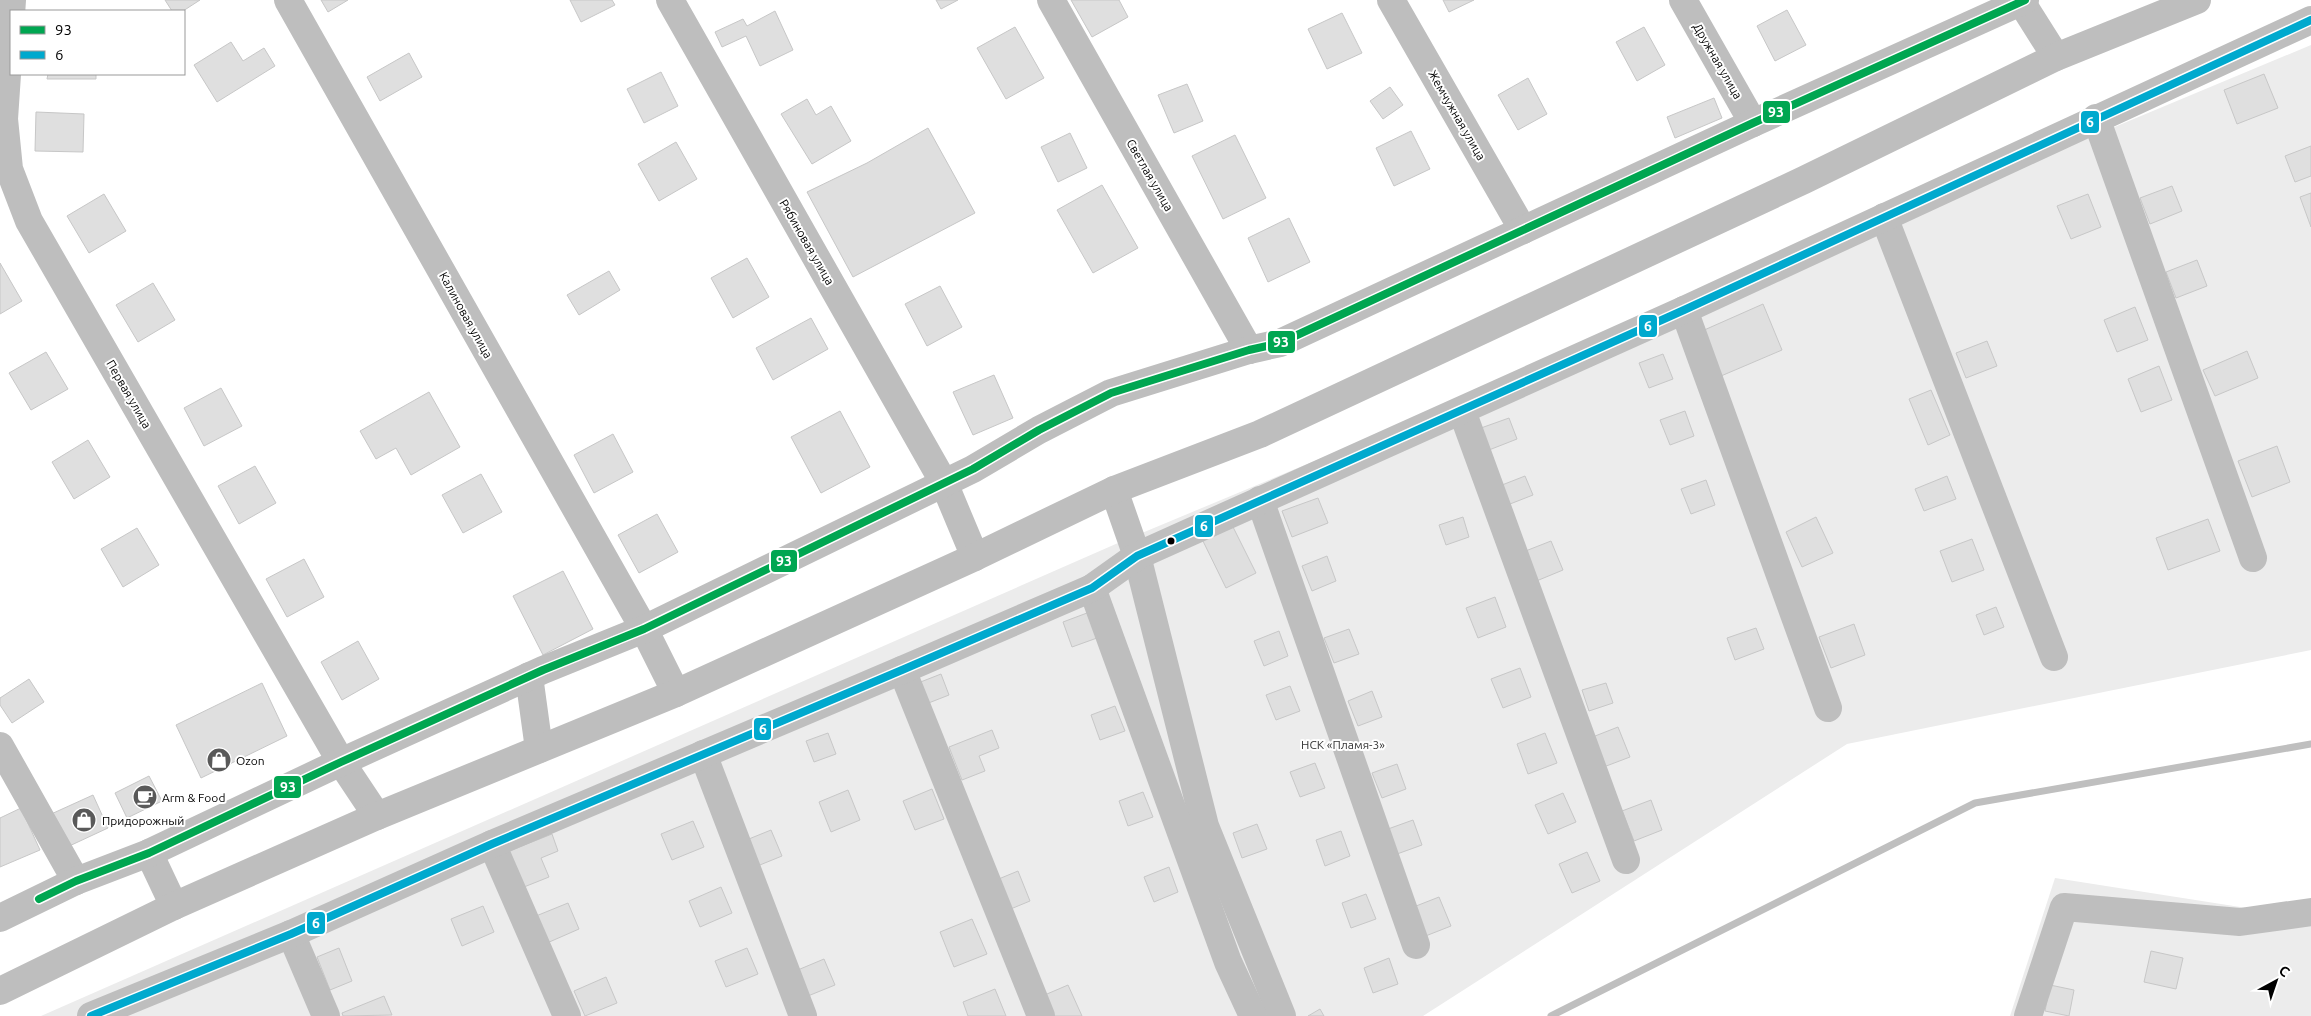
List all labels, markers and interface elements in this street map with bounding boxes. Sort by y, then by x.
legend [10,10,185,75]
text: 93 [55,21,72,38]
street label: Дружная улица [1691,21,1745,101]
text: 6 [55,46,63,63]
street label: Жемчужная улица [1426,68,1488,162]
line badge: 93 [1762,100,1791,124]
text: 93 [1768,104,1784,120]
line badge: 6 [2080,110,2100,134]
text: 6 [2086,114,2094,130]
street label: Светлая улица [1124,137,1176,213]
street label: Рябиновая улица [777,197,837,287]
street label: Калиновая улица [437,270,495,360]
line badge: 6 [1638,314,1658,338]
text: 6 [1644,318,1652,334]
line badge: 93 [1267,330,1296,354]
text: 93 [1273,334,1289,350]
street label: Первая улица [104,358,154,430]
line badge: 6 [1194,514,1214,538]
text: 6 [1200,518,1208,534]
unlabelled marker [1166,536,1176,546]
line badge: 93 [770,549,798,573]
text: 93 [776,553,792,569]
line badge: 6 [753,717,772,741]
text: 6 [759,721,767,737]
park label: НСК «Пламя-3» [1301,738,1385,751]
shop icon: Ozon [206,747,232,773]
place label: Ozon [236,754,265,767]
line badge: 93 [273,775,302,799]
text: 93 [280,779,296,795]
cafe icon: Arm & Food [132,784,158,810]
place label: Arm & Food [162,791,225,804]
shop icon: Придорожный [71,807,97,833]
place label: Придорожный [102,814,184,827]
line badge: 6 [306,911,326,935]
text: 6 [312,915,320,931]
north arrow [2251,956,2301,1006]
text: С [2276,962,2293,980]

